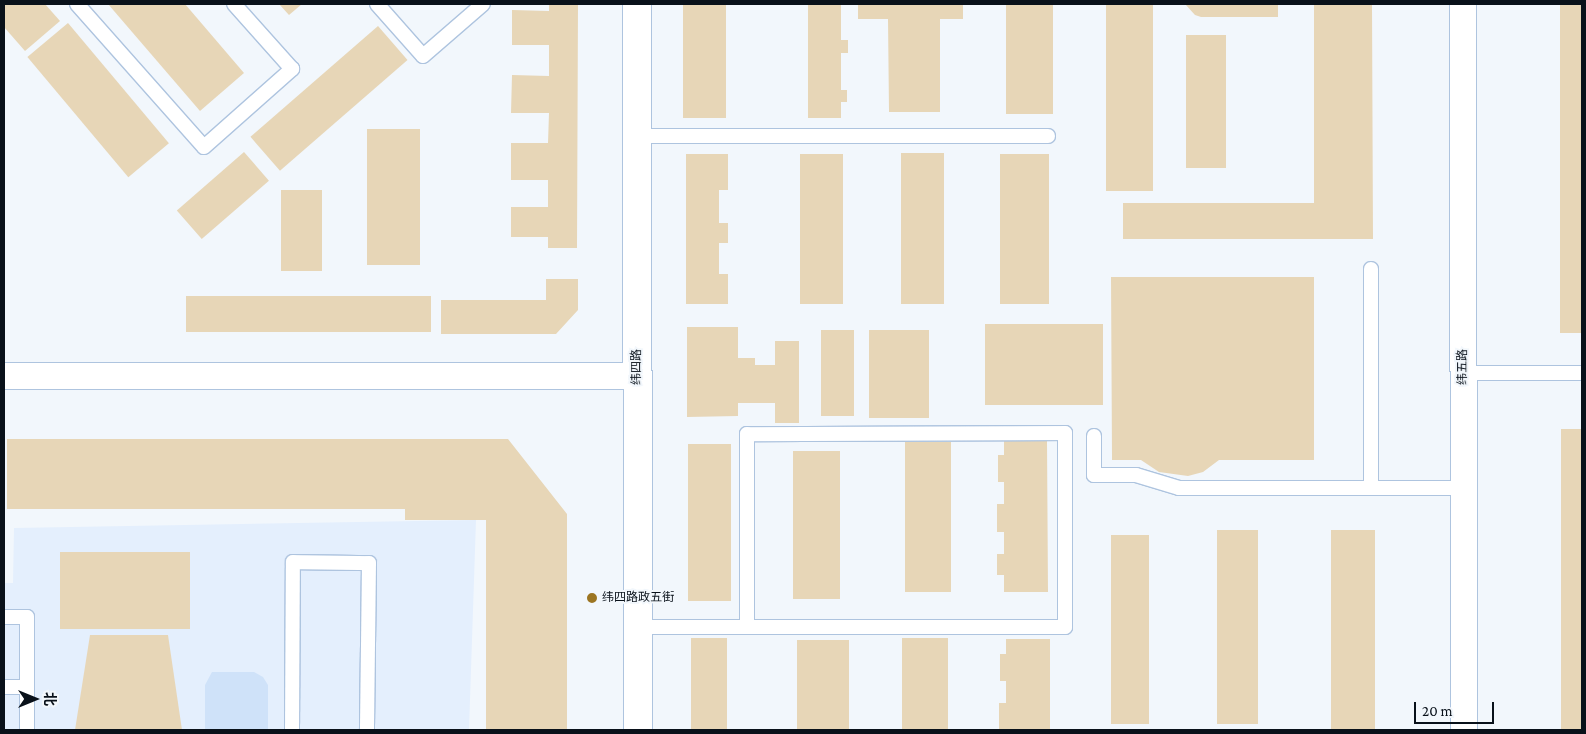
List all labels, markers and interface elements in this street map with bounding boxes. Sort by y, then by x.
street label: 纬四路 [630,349,644,385]
street label: 纬五路 [1456,349,1470,385]
place label: 纬四路政五街 [602,591,674,605]
marker: 纬四路政五街 [586,592,598,604]
north arrow [10,674,60,724]
text: 北 [42,692,58,706]
scale bar [1416,692,1496,724]
text: 20 m [1422,703,1453,719]

